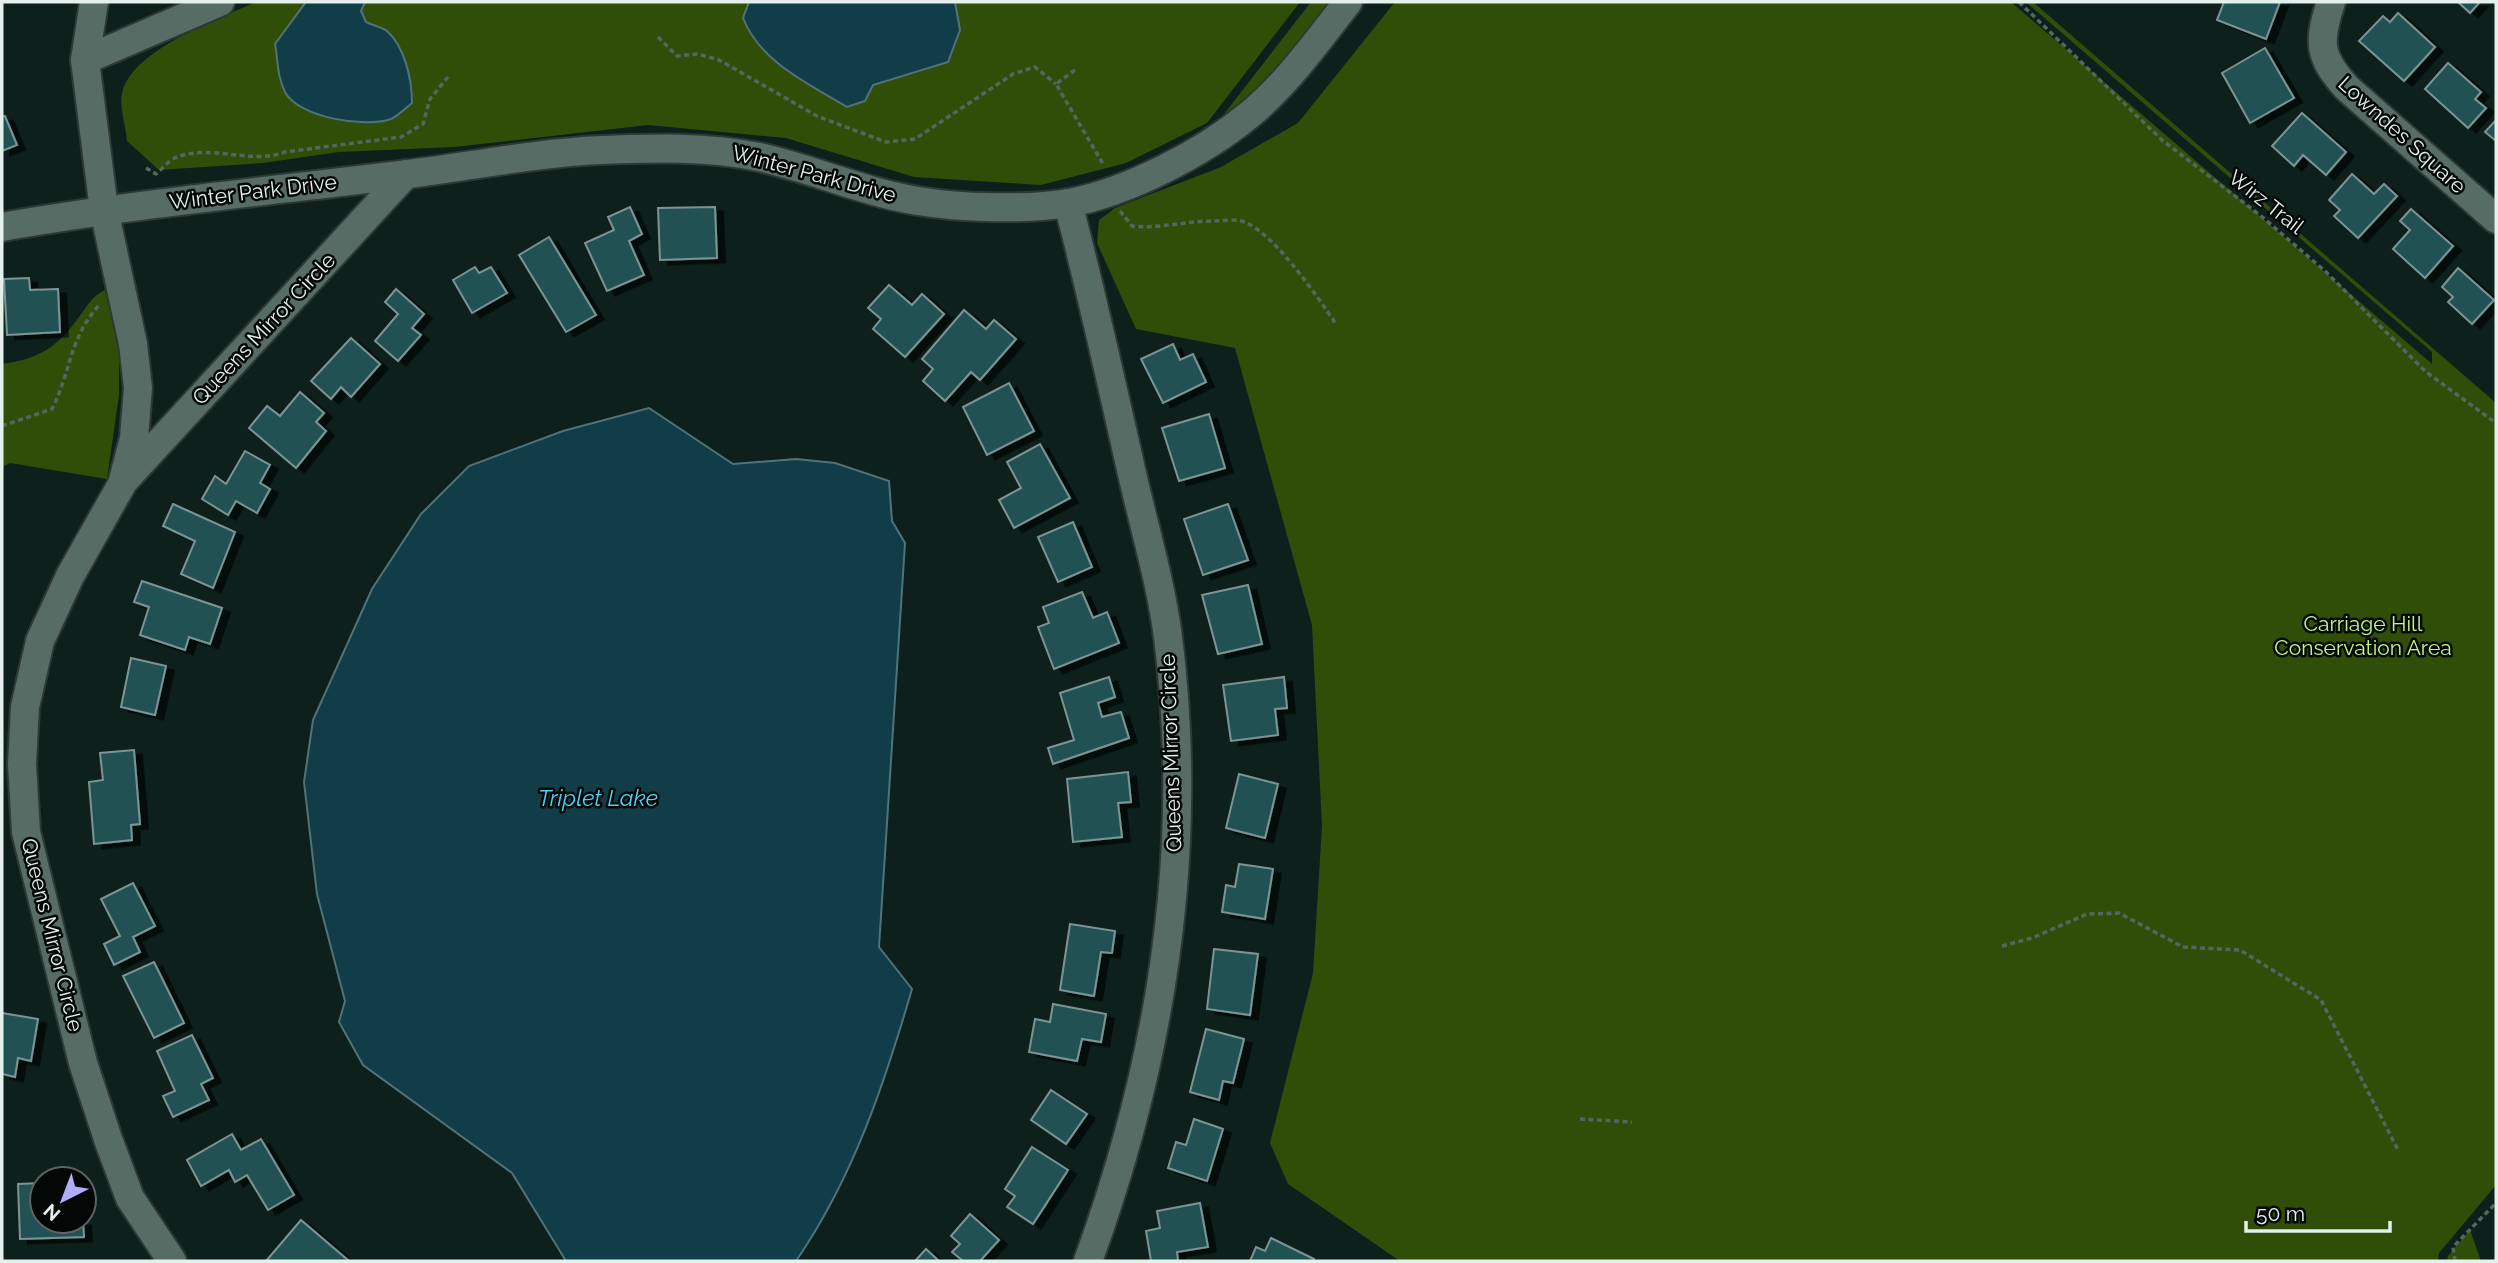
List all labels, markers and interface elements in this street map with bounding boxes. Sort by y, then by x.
street label: Lowndes Square [2333,71,2471,199]
street label: Winter Park Drive [730,140,899,207]
street label: Wirz Trail [2224,164,2309,239]
street label: Winter Park Drive [168,169,338,214]
street label: Queens Mirror Circle [187,248,340,410]
park label: Carriage Hill Conservation Area [2274,611,2452,660]
street label: Queens Mirror Circle [1155,653,1186,853]
water label: Triplet Lake [538,784,658,811]
street label: Queens Mirror Circle [16,836,89,1034]
north arrow [28,1165,98,1235]
scale bar [2246,1190,2390,1234]
text: N [39,1200,64,1226]
text: 50 m [2256,1201,2305,1226]

